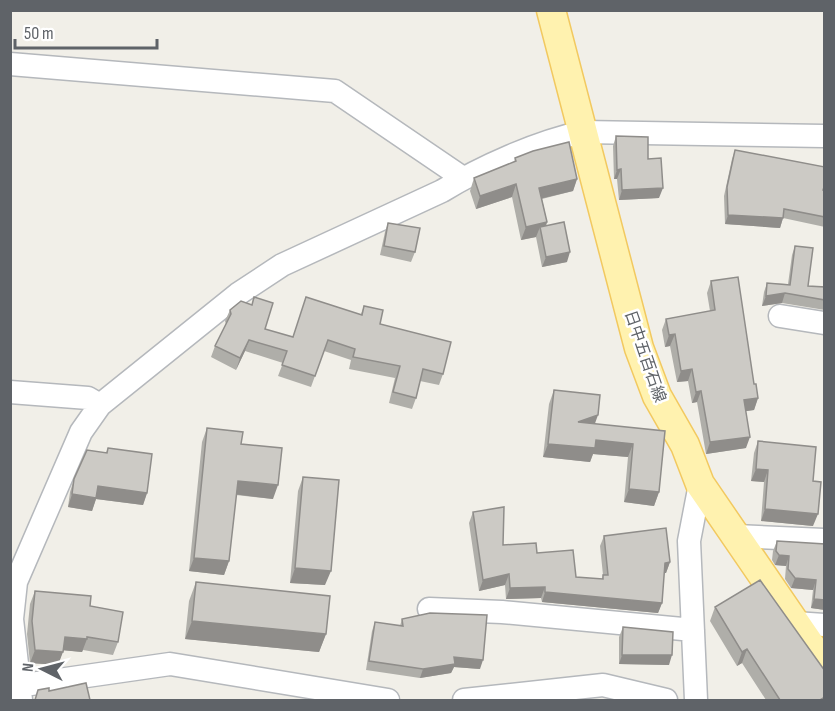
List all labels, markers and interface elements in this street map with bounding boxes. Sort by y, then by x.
scale bar [15,12,158,50]
text: 50 m [24,23,54,44]
street label: 日中五百石線 [620,308,669,405]
north arrow [12,639,72,699]
text: N [19,662,38,673]

